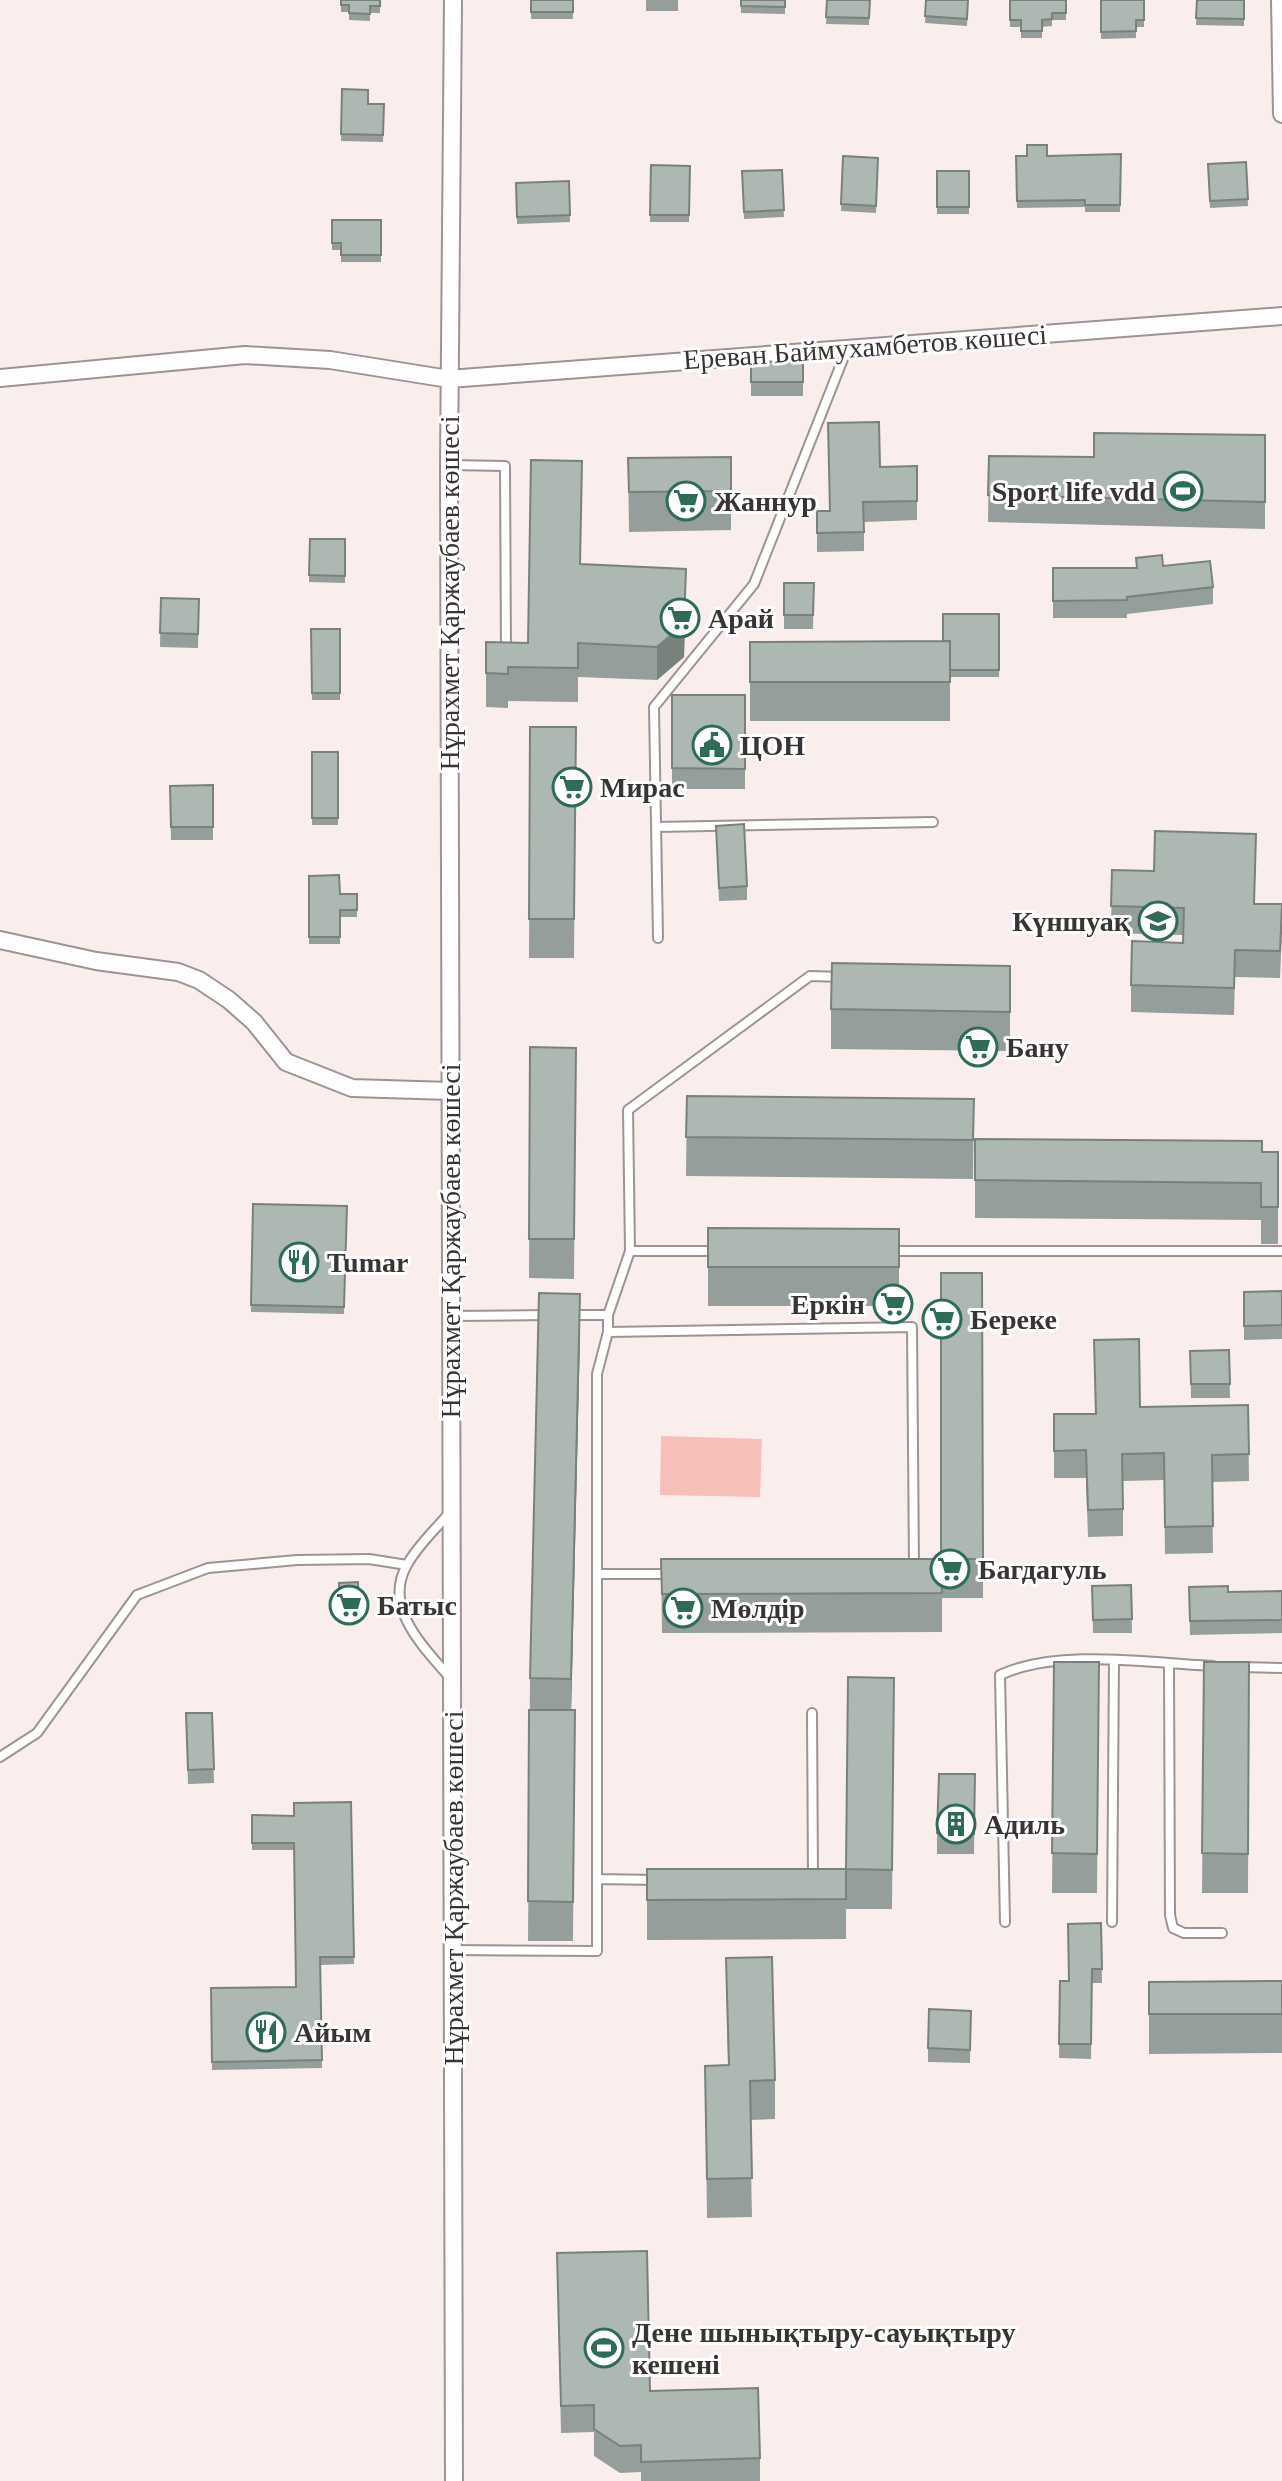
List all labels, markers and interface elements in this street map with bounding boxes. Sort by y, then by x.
street label: Ереван Баймухамбетов көшесі [682,319,1048,375]
street label: Нұрахмет Қаржаубаев көшесі [434,415,465,770]
sports icon: Sport life vdd [1162,470,1204,512]
place label: Sport life vdd [992,476,1155,507]
supermarket icon: Жаннур [665,480,707,522]
place label: Жаннур [714,486,817,517]
supermarket icon: Арай [659,597,701,639]
place label: Арай [708,603,774,634]
public building icon: ЦОН [691,724,733,766]
place label: ЦОН [740,730,805,761]
supermarket icon: Мирас [551,766,593,808]
place label: Мирас [600,772,685,803]
school or university icon: Күншуақ [1137,900,1179,942]
place label: Күншуақ [1012,906,1131,937]
supermarket icon: Бану [957,1026,999,1068]
place label: Бану [1006,1032,1069,1063]
street label: Нұрахмет Қаржаубаев көшесі [435,1063,466,1418]
restaurant icon: Tumar [278,1241,320,1283]
place label: Tumar [327,1247,408,1278]
supermarket icon: Еркін [872,1283,914,1325]
place label: Еркін [791,1289,865,1320]
supermarket icon: Береке [921,1298,963,1340]
place label: Береке [970,1304,1057,1335]
supermarket icon: Багдагуль [929,1548,971,1590]
place label: Багдагуль [978,1554,1107,1585]
supermarket icon: Батыс [328,1584,370,1626]
supermarket icon: Мөлдір [662,1587,704,1629]
place label: Батыс [377,1590,457,1621]
place label: Мөлдір [711,1593,805,1624]
street label: Нұрахмет Қаржаубаев көшесі [438,1710,469,2065]
building icon: Адиль [935,1803,977,1845]
place label: Адиль [984,1809,1065,1840]
restaurant icon: Айым [245,2011,287,2053]
place label: Айым [294,2017,371,2048]
place label: Дене шынықтыру-сауықтыру кешені [632,2317,1016,2380]
sports icon: Дене шынықтыру-сауықтыру кешені [583,2327,625,2369]

